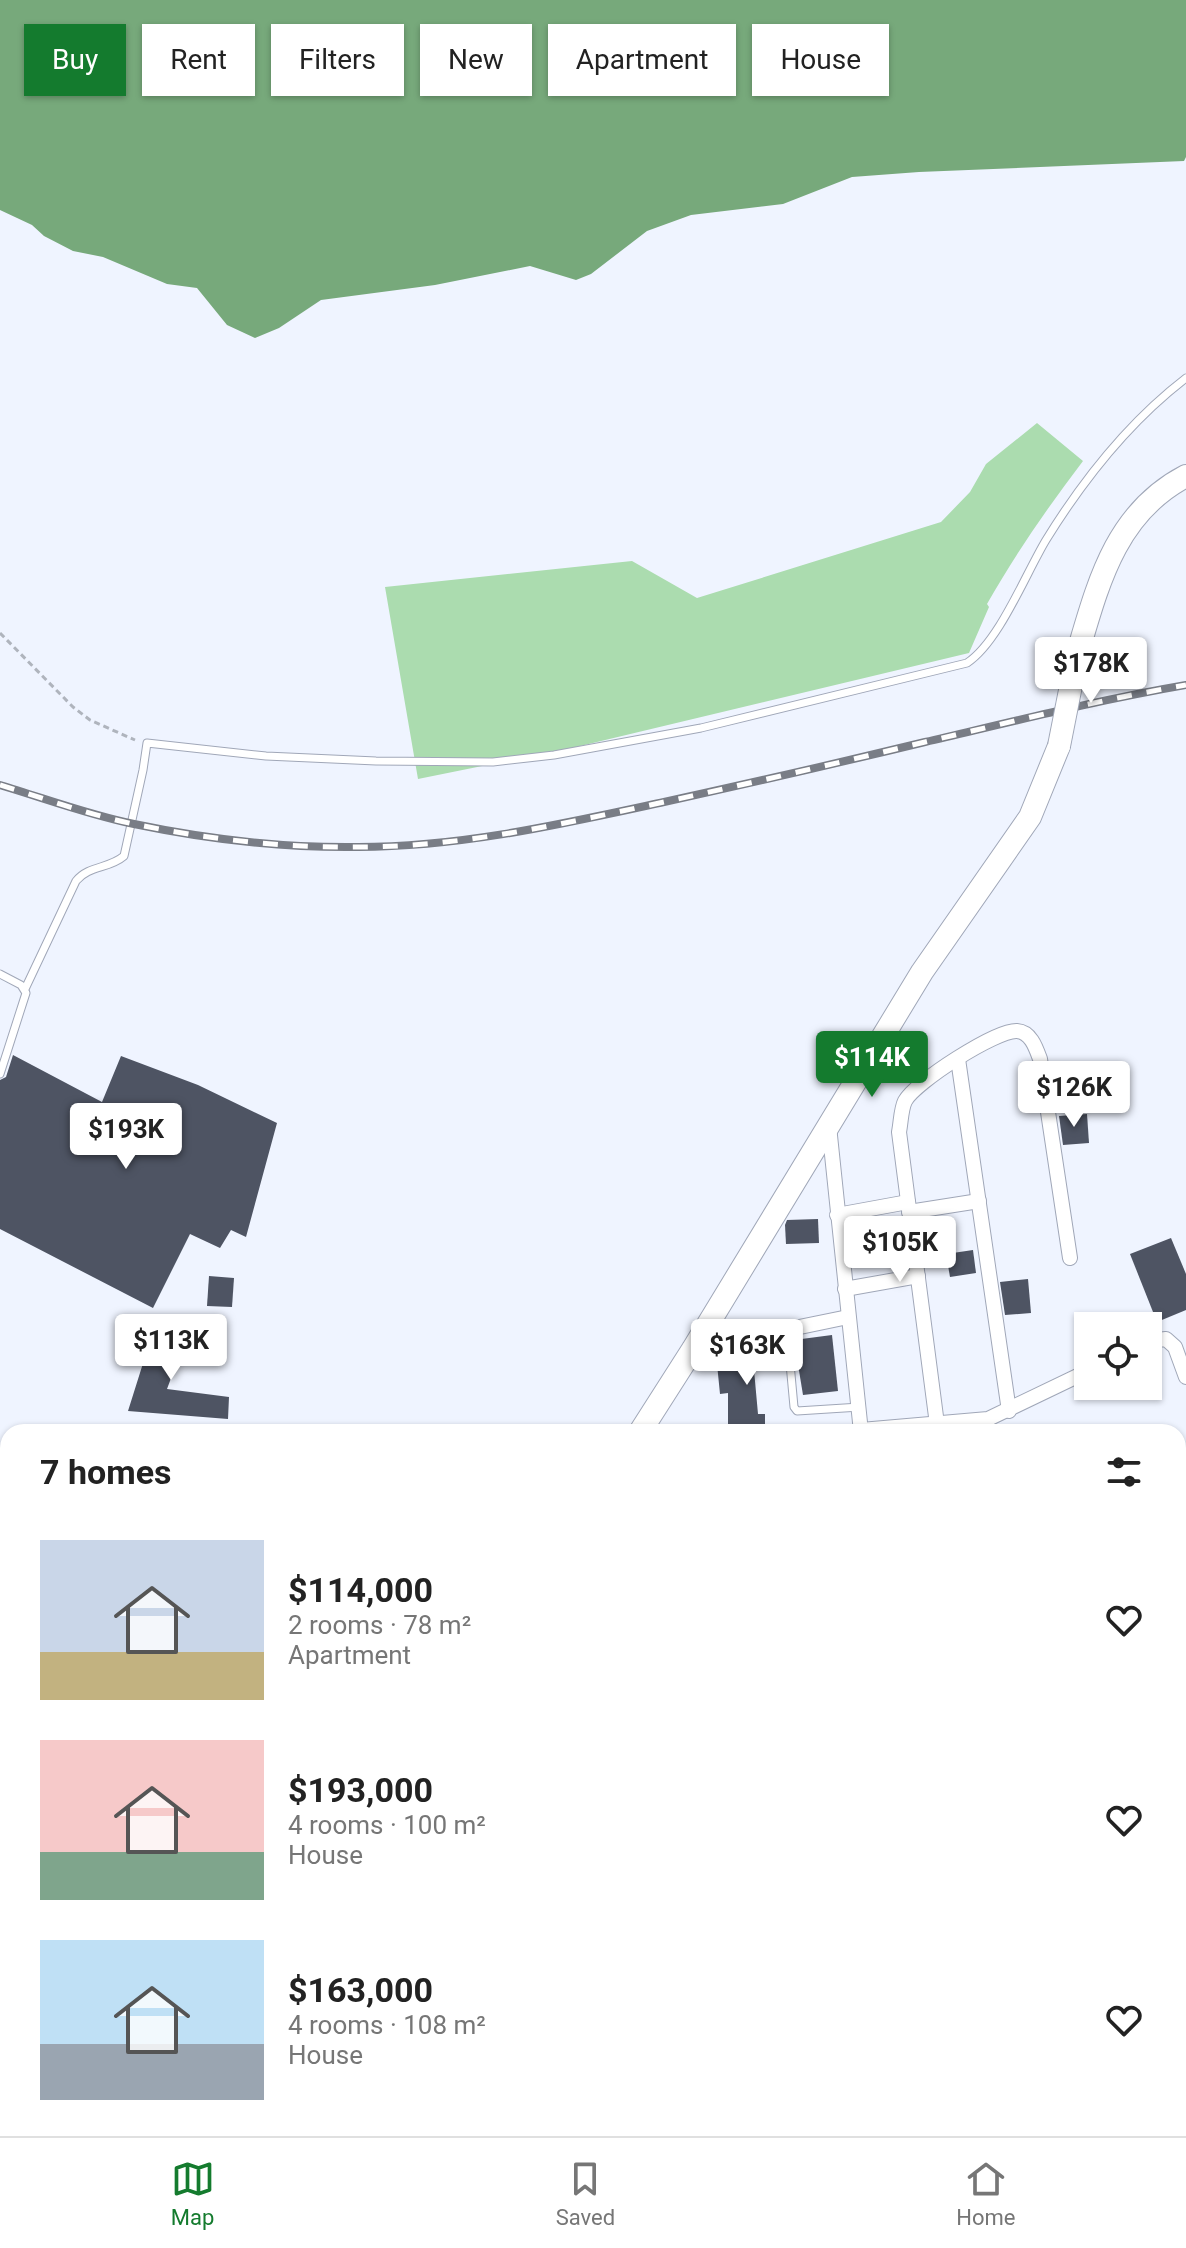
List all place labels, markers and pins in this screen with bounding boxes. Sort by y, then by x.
pin: $178K [1035,637,1147,705]
pin: $114K [816,1031,928,1099]
pin: $126K [1018,1061,1130,1129]
pin: $193K [70,1103,182,1171]
pin: $105K [844,1216,956,1284]
pin: $113K [115,1314,227,1382]
pin: $163K [691,1319,803,1387]

